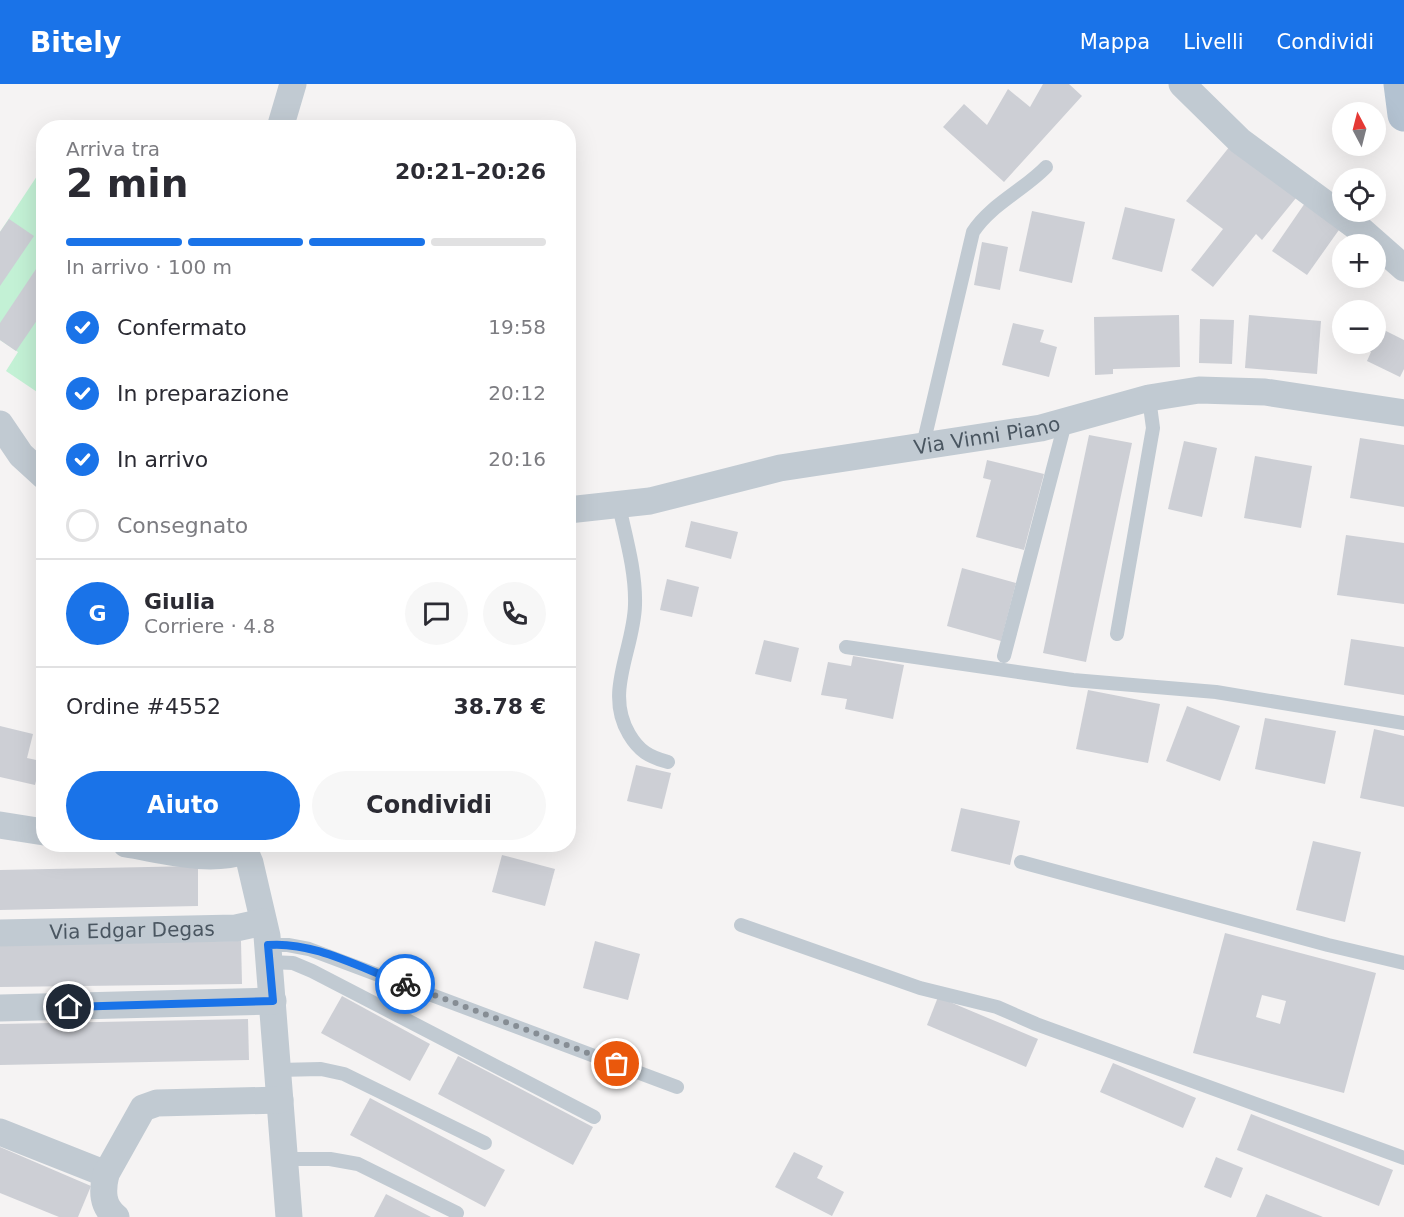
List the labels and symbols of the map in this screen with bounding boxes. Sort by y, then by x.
north arrow [1332,102,1386,156]
street label: Via Vinni Piano [912,411,1063,459]
street label: Via Edgar Degas [49,916,215,944]
courier [375,954,435,1014]
pin [43,981,94,1032]
pin [591,1038,642,1089]

